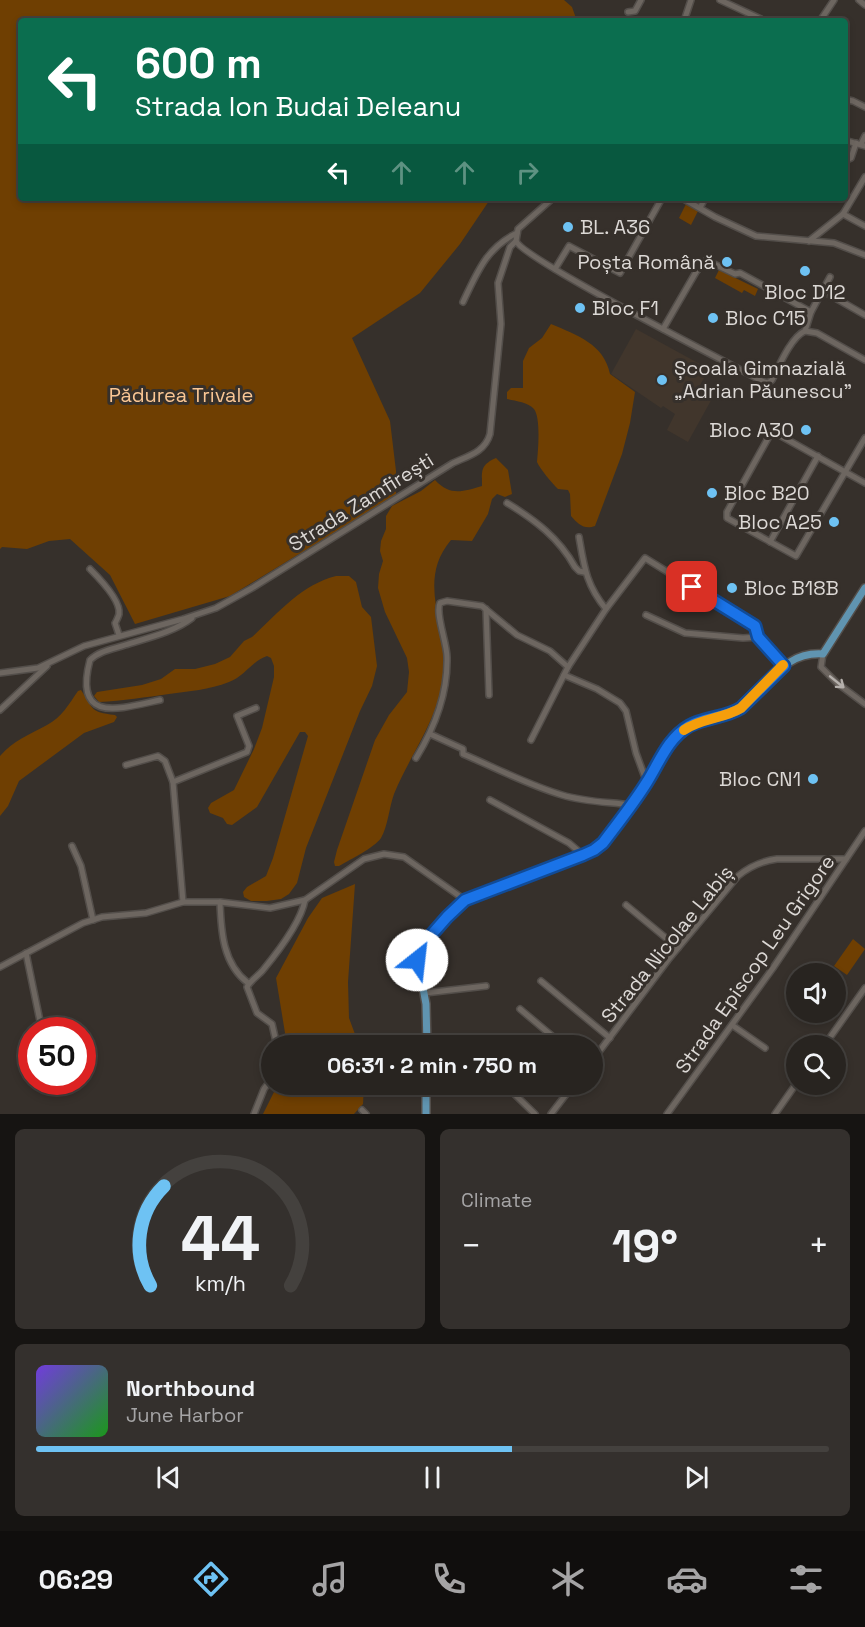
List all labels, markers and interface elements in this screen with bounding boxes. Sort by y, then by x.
text: 600 m [135,37,262,90]
icon: left [36,42,114,120]
text: Strada Ion Budai Deleanu [135,89,461,124]
icon: left [322,156,355,189]
icon: ahead [385,156,418,189]
icon: ahead [448,156,481,189]
icon: right [511,156,544,189]
place label: BL. A36 [580,214,650,240]
marker: BL. A36 [561,220,575,234]
place label: Poșta Română [577,249,715,275]
marker: Poșta Română [720,255,734,269]
marker: Bloc D12 [798,264,812,278]
place label: Bloc D12 [764,279,846,305]
place label: Bloc F1 [592,295,659,321]
marker: Bloc F1 [573,301,587,315]
place label: Bloc C15 [725,305,806,331]
marker: Bloc C15 [706,311,720,325]
place label: Școala Gimnazială „Adrian Păunescu” [674,355,852,404]
marker: Școala Gimnazială „Adrian Păunescu” [655,373,669,387]
park label: Pădurea Trivale [109,382,253,408]
place label: Bloc A30 [709,417,794,443]
marker: Bloc A30 [799,423,813,437]
street label: Strada Zamfirești [284,447,438,557]
place label: Bloc B20 [724,480,810,506]
marker: Bloc B20 [705,486,719,500]
place label: Bloc A25 [738,509,822,535]
marker: Bloc A25 [827,515,841,529]
pin [666,561,717,612]
icon: arrive [675,570,708,603]
place label: Bloc B18B [744,575,839,601]
marker: Bloc B18B [725,581,739,595]
one-way arrow [828,676,844,689]
place label: Bloc CN1 [719,766,801,792]
marker: Bloc CN1 [806,772,820,786]
street label: Strada Episcop Leu Grigore [669,850,841,1078]
street label: Strada Nicolae Labiș [595,860,739,1028]
position arrow [385,928,449,992]
map controls [786,963,846,1095]
button: sound [786,963,846,1023]
speed limit sign: 50 [18,1017,96,1095]
button: search [786,1035,846,1095]
text: 06:31 · 2 min · 750 m [327,1051,537,1079]
text: Climate [461,1187,532,1213]
text: 44 [180,1199,260,1278]
text: 19° [612,1218,678,1275]
text: − [461,1225,481,1267]
text: + [809,1225,829,1267]
text: km/h [194,1270,246,1297]
text: Northbound [126,1374,255,1402]
text: June Harbor [126,1402,244,1428]
icon: previous [152,1461,185,1494]
icon: pause [416,1461,449,1494]
icon: next [680,1461,713,1494]
icon: directions [190,1558,232,1600]
icon: music [309,1558,351,1600]
icon: phone [428,1558,470,1600]
icon: climate [547,1558,589,1600]
icon: car [666,1558,708,1600]
icon: filters [785,1558,827,1600]
text: 06:29 [38,1562,113,1597]

